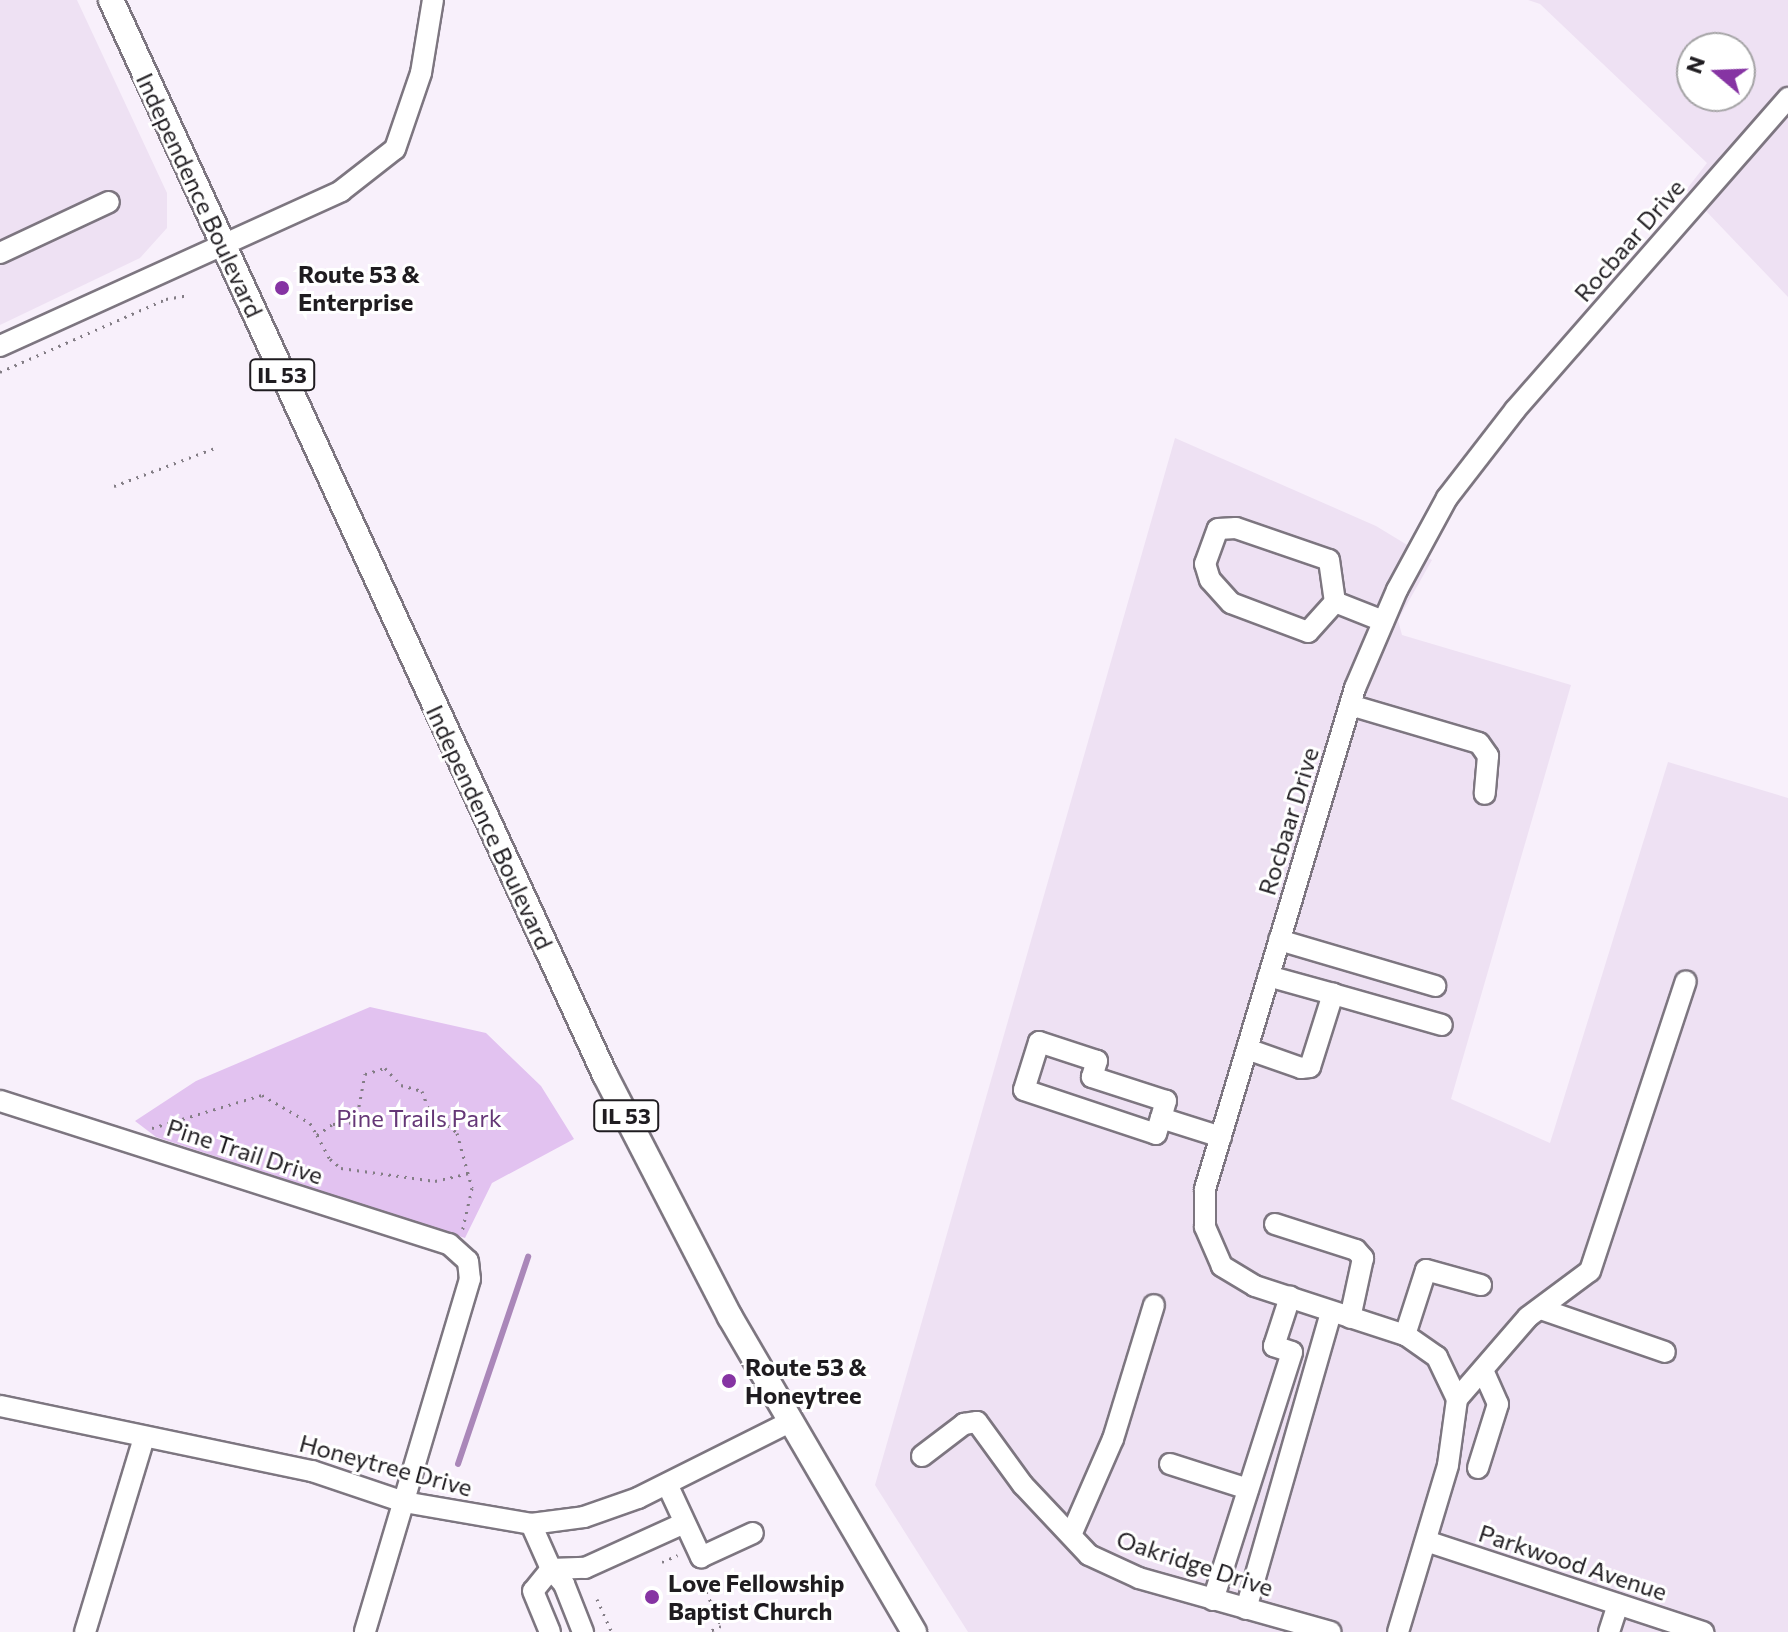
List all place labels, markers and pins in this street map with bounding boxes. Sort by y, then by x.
place label: Route 53 & Enterprise [298,260,420,316]
marker: Route 53 & Enterprise [273,279,291,297]
place label: Route 53 & Honeytree [745,1353,867,1409]
marker: Route 53 & Honeytree [720,1372,738,1390]
place label: Love Fellowship Baptist Church [668,1569,844,1625]
marker: Love Fellowship Baptist Church [643,1588,661,1606]

